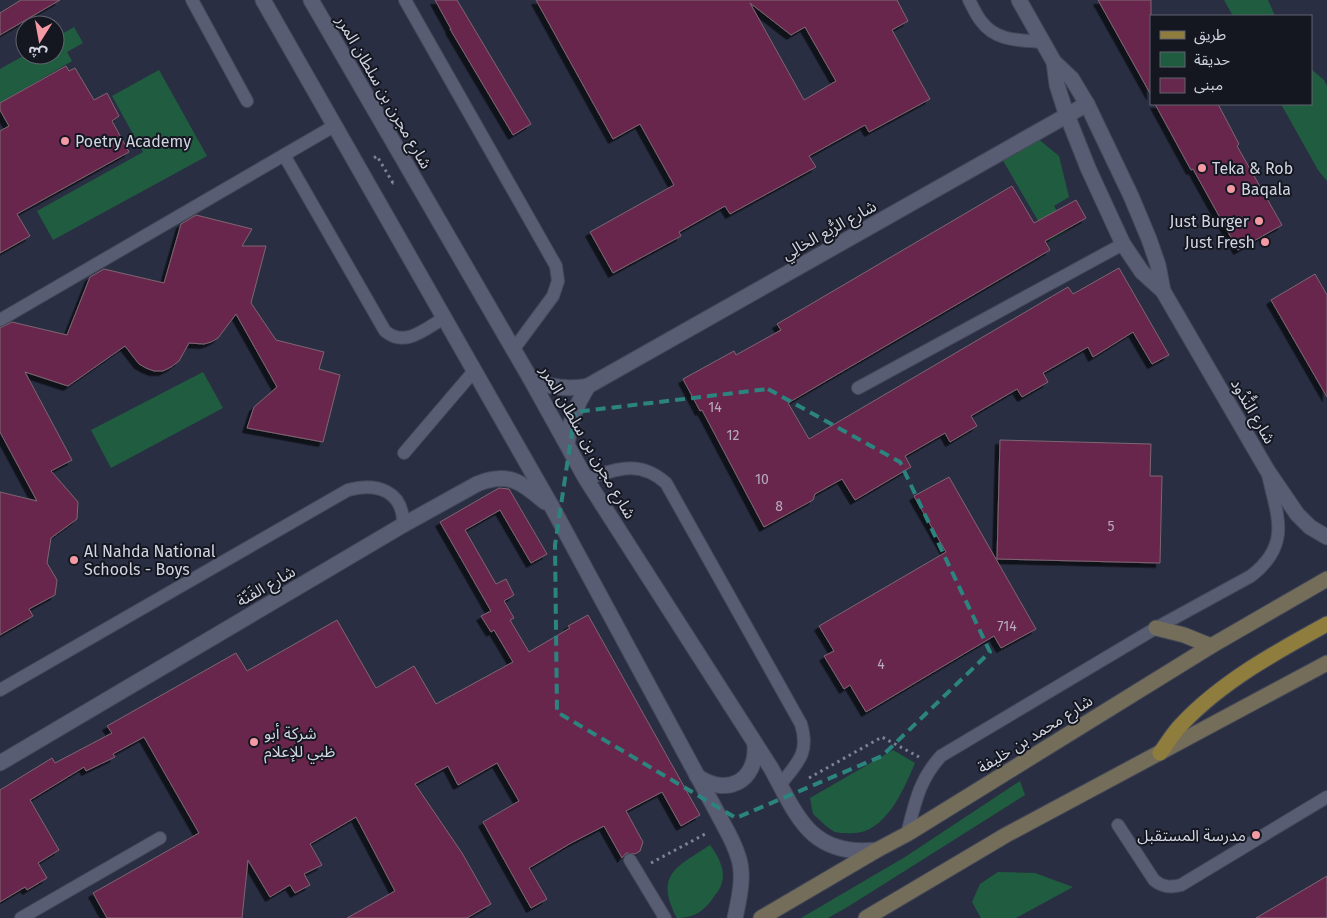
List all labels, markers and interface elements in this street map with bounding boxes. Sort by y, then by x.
street label: شارع مجرن بن سلطان المرر [329,11,436,173]
north arrow [15,15,65,65]
legend [1150,15,1312,105]
text: طريق [1194,26,1226,45]
text: ش [27,42,49,62]
text: حديقة [1194,51,1230,69]
text: مبنى [1194,76,1223,94]
place label: Poetry Academy [75,132,191,151]
marker: Poetry Academy [59,135,71,147]
place label: Teka & Rob [1212,159,1293,178]
marker: Teka & Rob [1196,162,1208,174]
place label: Baqala [1241,180,1291,199]
marker: Baqala [1225,183,1237,195]
street label: شارع الرُّبع الخالِي [778,196,881,266]
place label: Just Burger [1169,212,1250,231]
marker: Just Burger [1253,215,1265,227]
place label: Just Fresh [1185,233,1255,252]
marker: Just Fresh [1259,236,1271,248]
street label: شارع مجرن بن سلطان المرر [533,361,640,523]
street label: شارع النُّدُود [1224,374,1281,449]
house number: 14 [708,399,722,416]
house number: 12 [727,427,740,444]
house number: 10 [755,471,769,488]
house number: 8 [775,498,783,515]
house number: 5 [1107,518,1115,535]
place label: Al Nahda National Schools - Boys [84,542,216,579]
marker: Al Nahda National Schools - Boys [68,554,80,566]
street label: شارع الفَنّة [233,562,300,613]
house number: 714 [997,618,1017,635]
house number: 4 [877,656,885,673]
street label: شارع محمد بن خليفة [974,691,1098,780]
place label: شركة أبو ظبي للإعلام [264,723,336,764]
marker: شركة أبو ظبي للإعلام [248,736,260,748]
place label: مدرسة المستقبل [1137,826,1246,845]
marker: مدرسة المستقبل [1250,829,1262,841]

